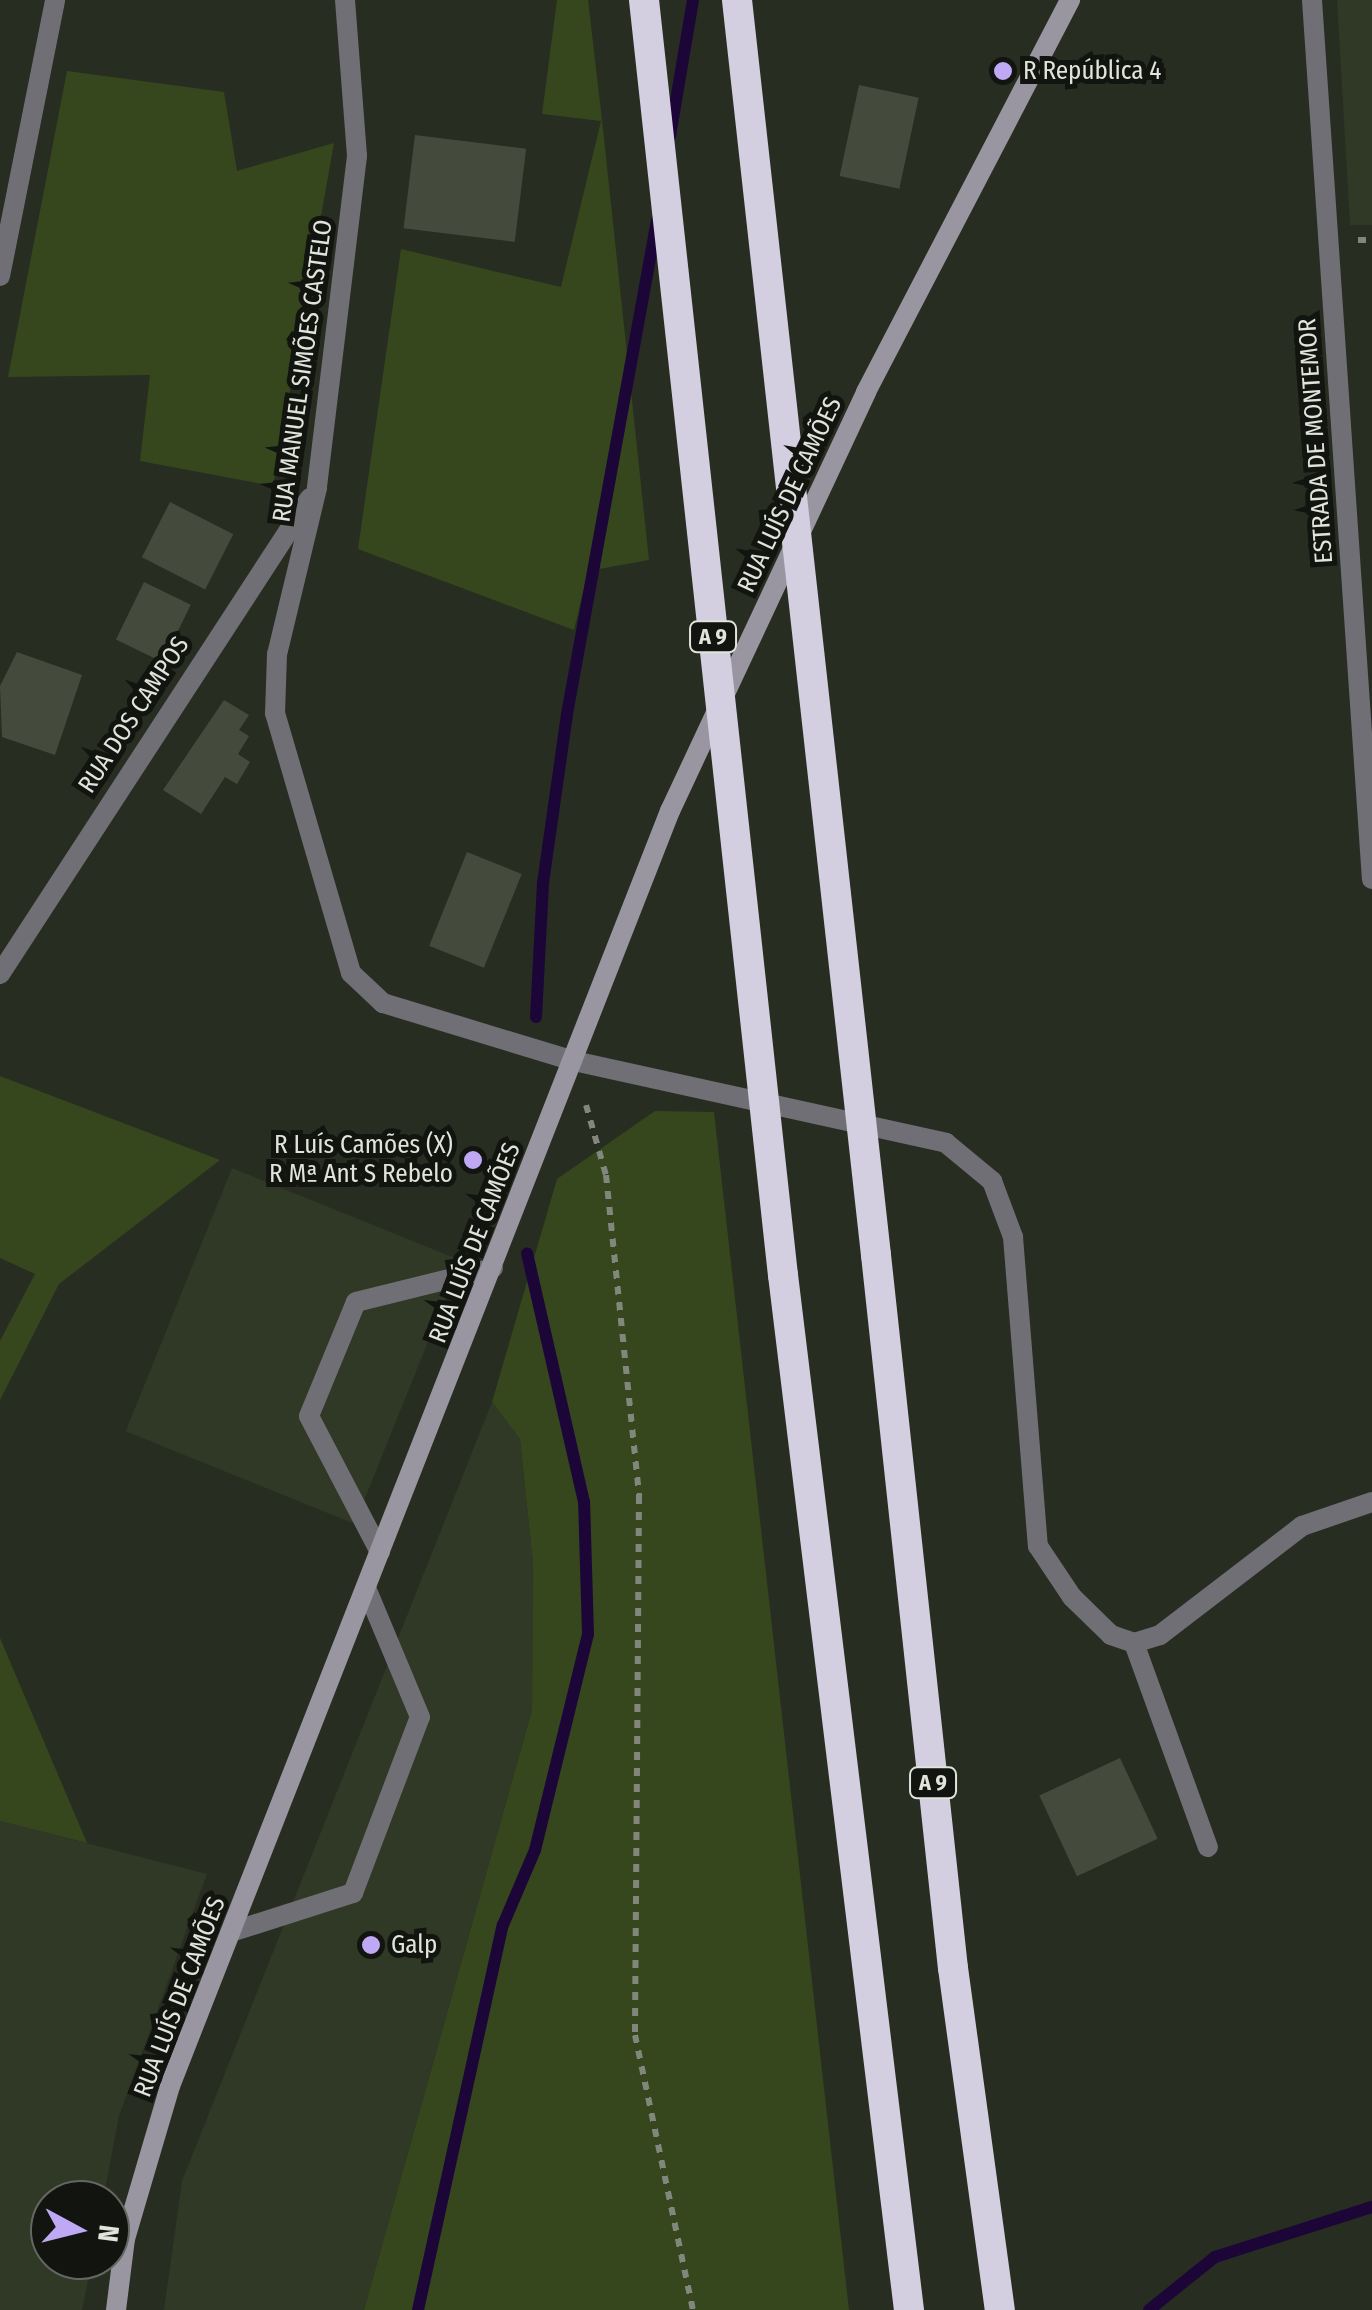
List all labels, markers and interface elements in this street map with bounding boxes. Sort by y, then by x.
place label: R República 4 [1023,56,1161,86]
marker: R República 4 [992,60,1014,82]
street label: RUA MANUEL SIMÕES CASTELO [267,218,339,524]
street label: ESTRADA DE MONTEMOR [1292,317,1340,565]
street label: RUA LUÍS DE CAMÕES [732,393,848,597]
road number: A 9 [688,620,738,654]
street label: RUA DOS CAMPOS [72,631,196,799]
place label: R Luís Camões (X) R Mª Ant S Rebelo [269,1131,453,1190]
street label: RUA LUÍS DE CAMÕES [423,1139,527,1347]
marker: R Luís Camões (X) R Mª Ant S Rebelo [462,1149,484,1171]
road number: A 9 [908,1766,958,1800]
street label: RUA LUÍS DE CAMÕES [128,1893,232,2101]
place label: Galp [391,1930,437,1960]
marker: Galp [360,1934,382,1956]
north arrow [30,2180,130,2280]
text: N [91,2223,126,2244]

